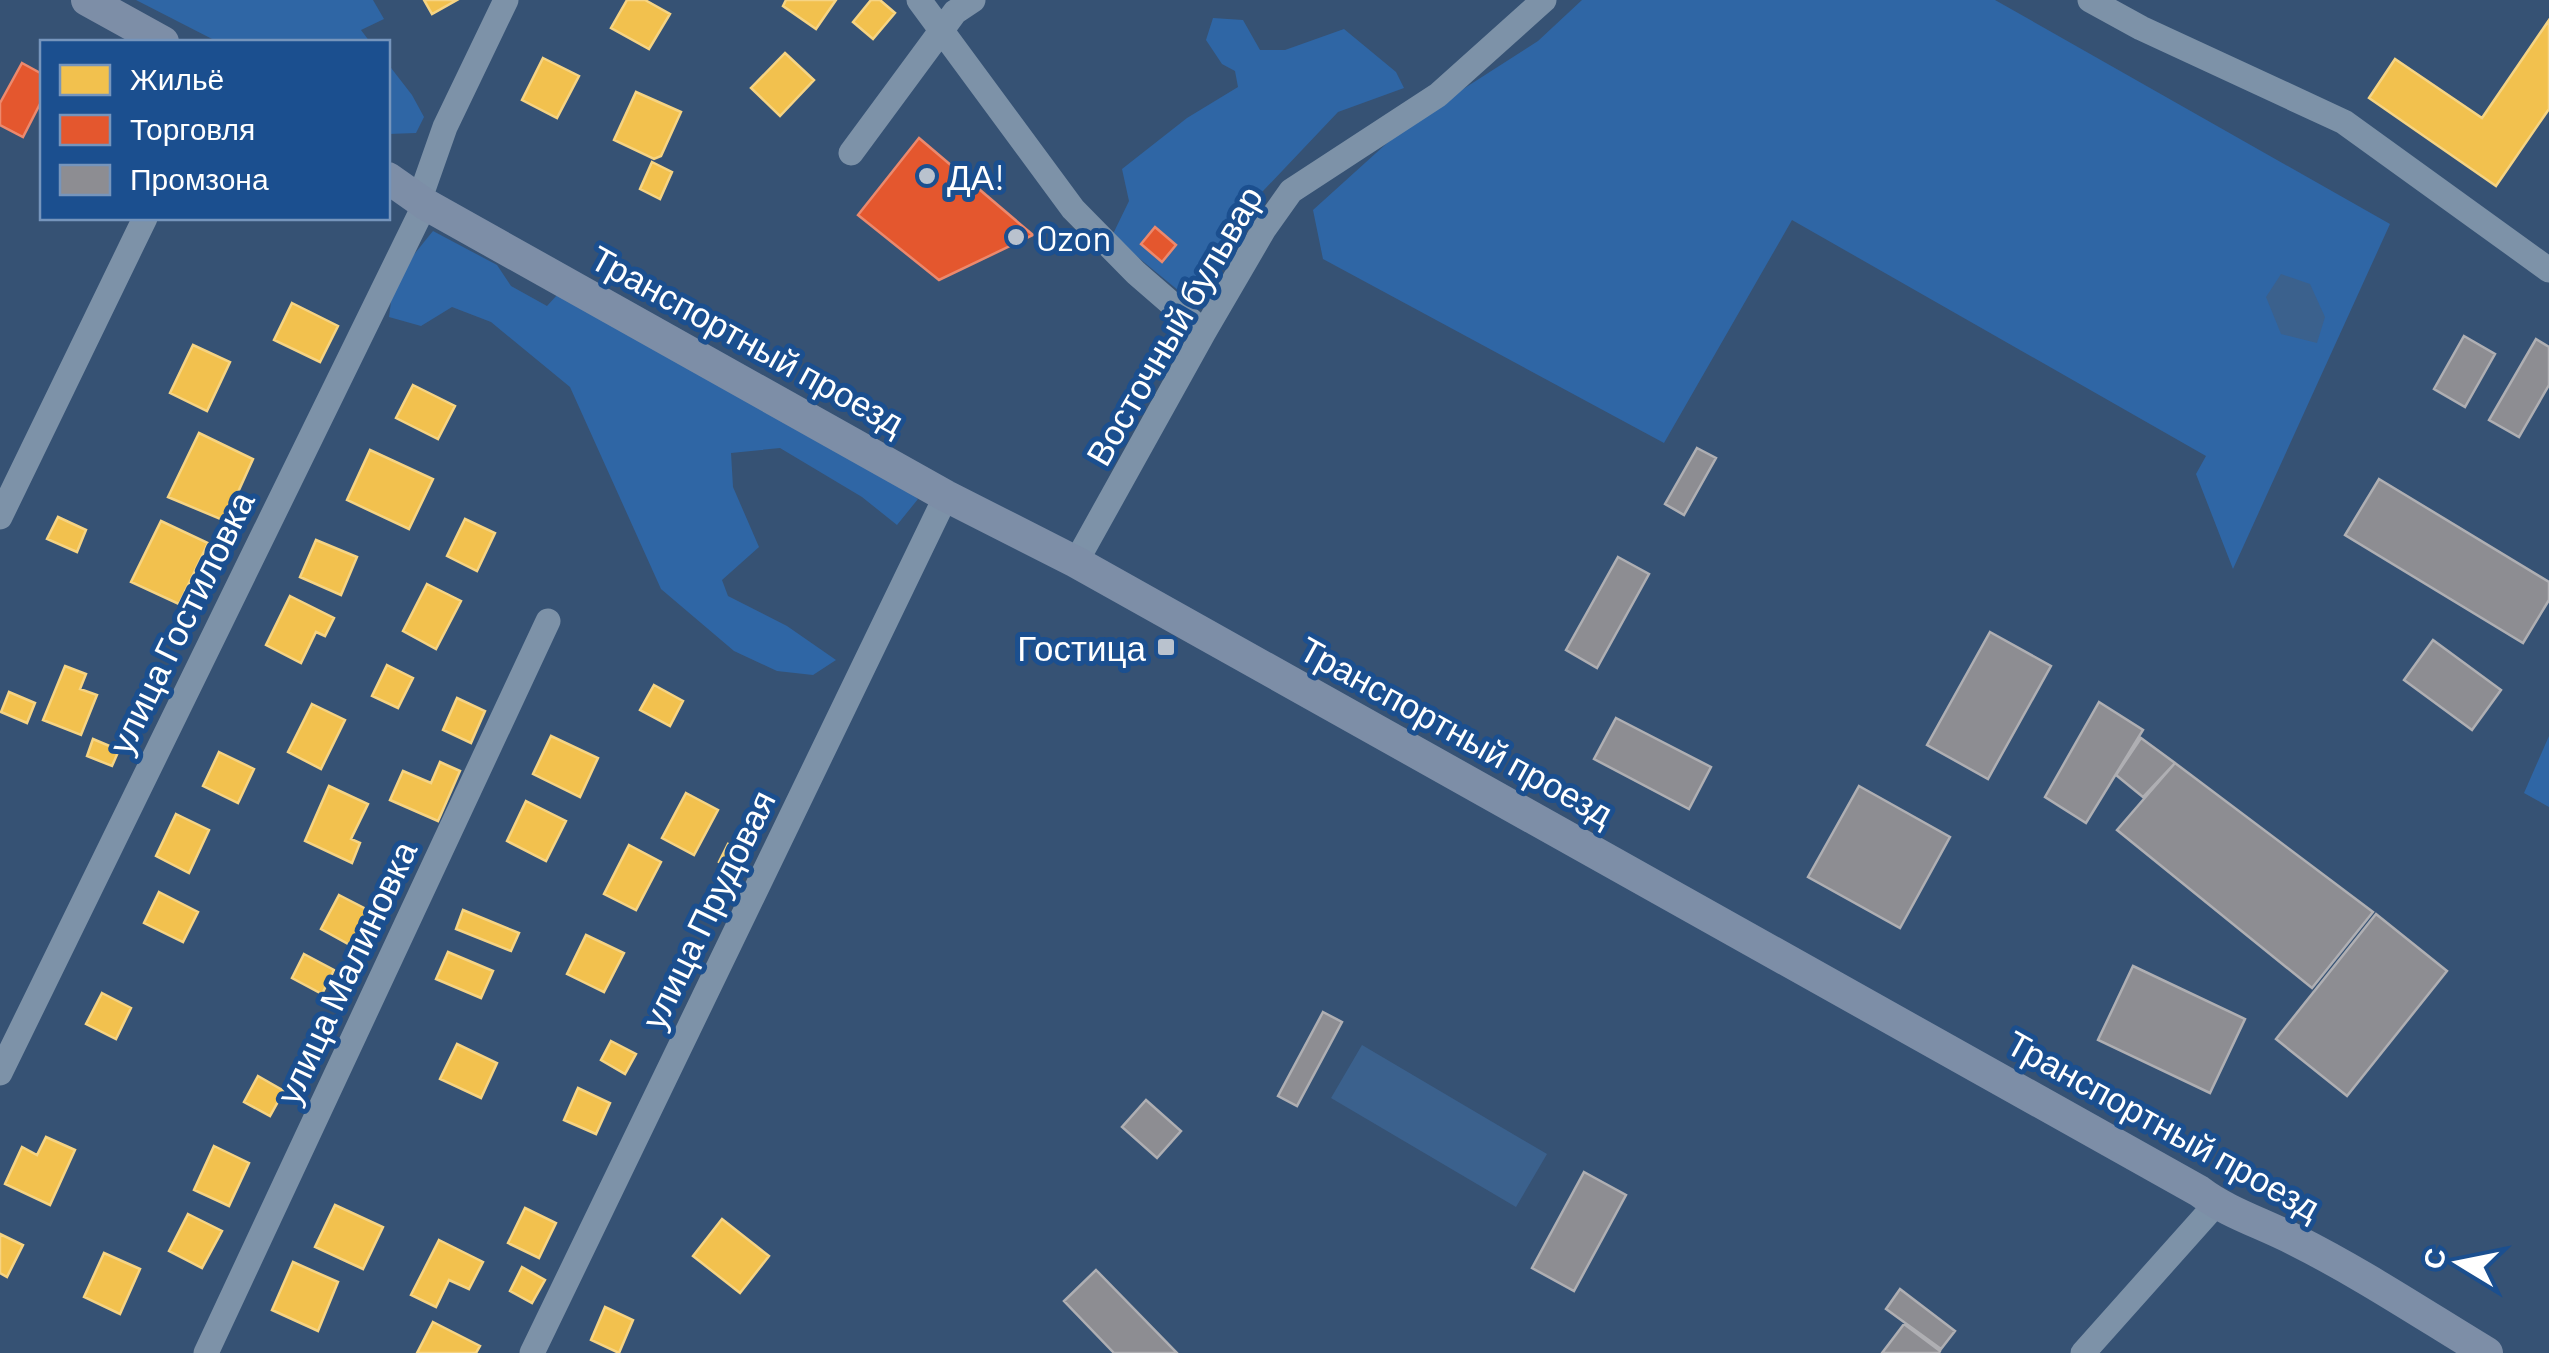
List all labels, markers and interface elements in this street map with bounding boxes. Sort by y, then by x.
legend [40,40,390,220]
text: Жильё [130,60,224,96]
text: Торговля [130,110,255,146]
place label: ДА! [947,155,1005,197]
text: Промзона [130,160,269,196]
marker: ДА! [916,165,938,187]
street label: Восточный бульвар [1076,178,1270,472]
place label: Ozon [1036,216,1111,258]
marker: Ozon [1005,226,1027,248]
street label: Транспортный проезд [584,235,912,443]
street label: улица Гостиловка [98,483,262,760]
place label: Гостица [1017,626,1147,668]
street label: Транспортный проезд [1293,626,1621,834]
marker: Гостица [1155,636,1177,658]
street label: улица Прудовая [631,783,783,1035]
street label: улица Малиновка [266,833,425,1110]
street label: Транспортный проезд [2000,1020,2328,1228]
north arrow [2409,1213,2509,1313]
text: С [2415,1246,2452,1271]

